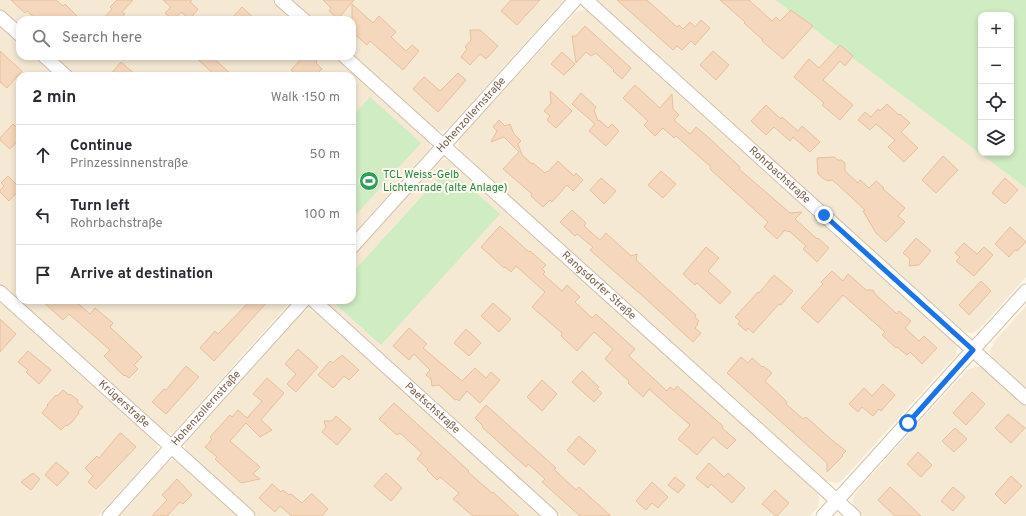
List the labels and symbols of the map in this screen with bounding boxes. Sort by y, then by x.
street label: Hohenzollernstraße [434,74,509,156]
street label: Rohrbachstraße [746,144,813,207]
place label: TCL Weiss-Gelb Lichtenrade (alte Anlage) [383,168,507,195]
sports icon: TCL Weiss-Gelb Lichtenrade (alte Anlage) [358,170,380,192]
route end [815,206,833,224]
street label: Rangsdorfer Straße [558,248,639,323]
street label: Hohenzollernstraße [168,368,244,449]
street label: Krügerstraße [95,377,153,431]
street label: Paetschstraße [402,380,463,437]
route start [899,414,917,432]

